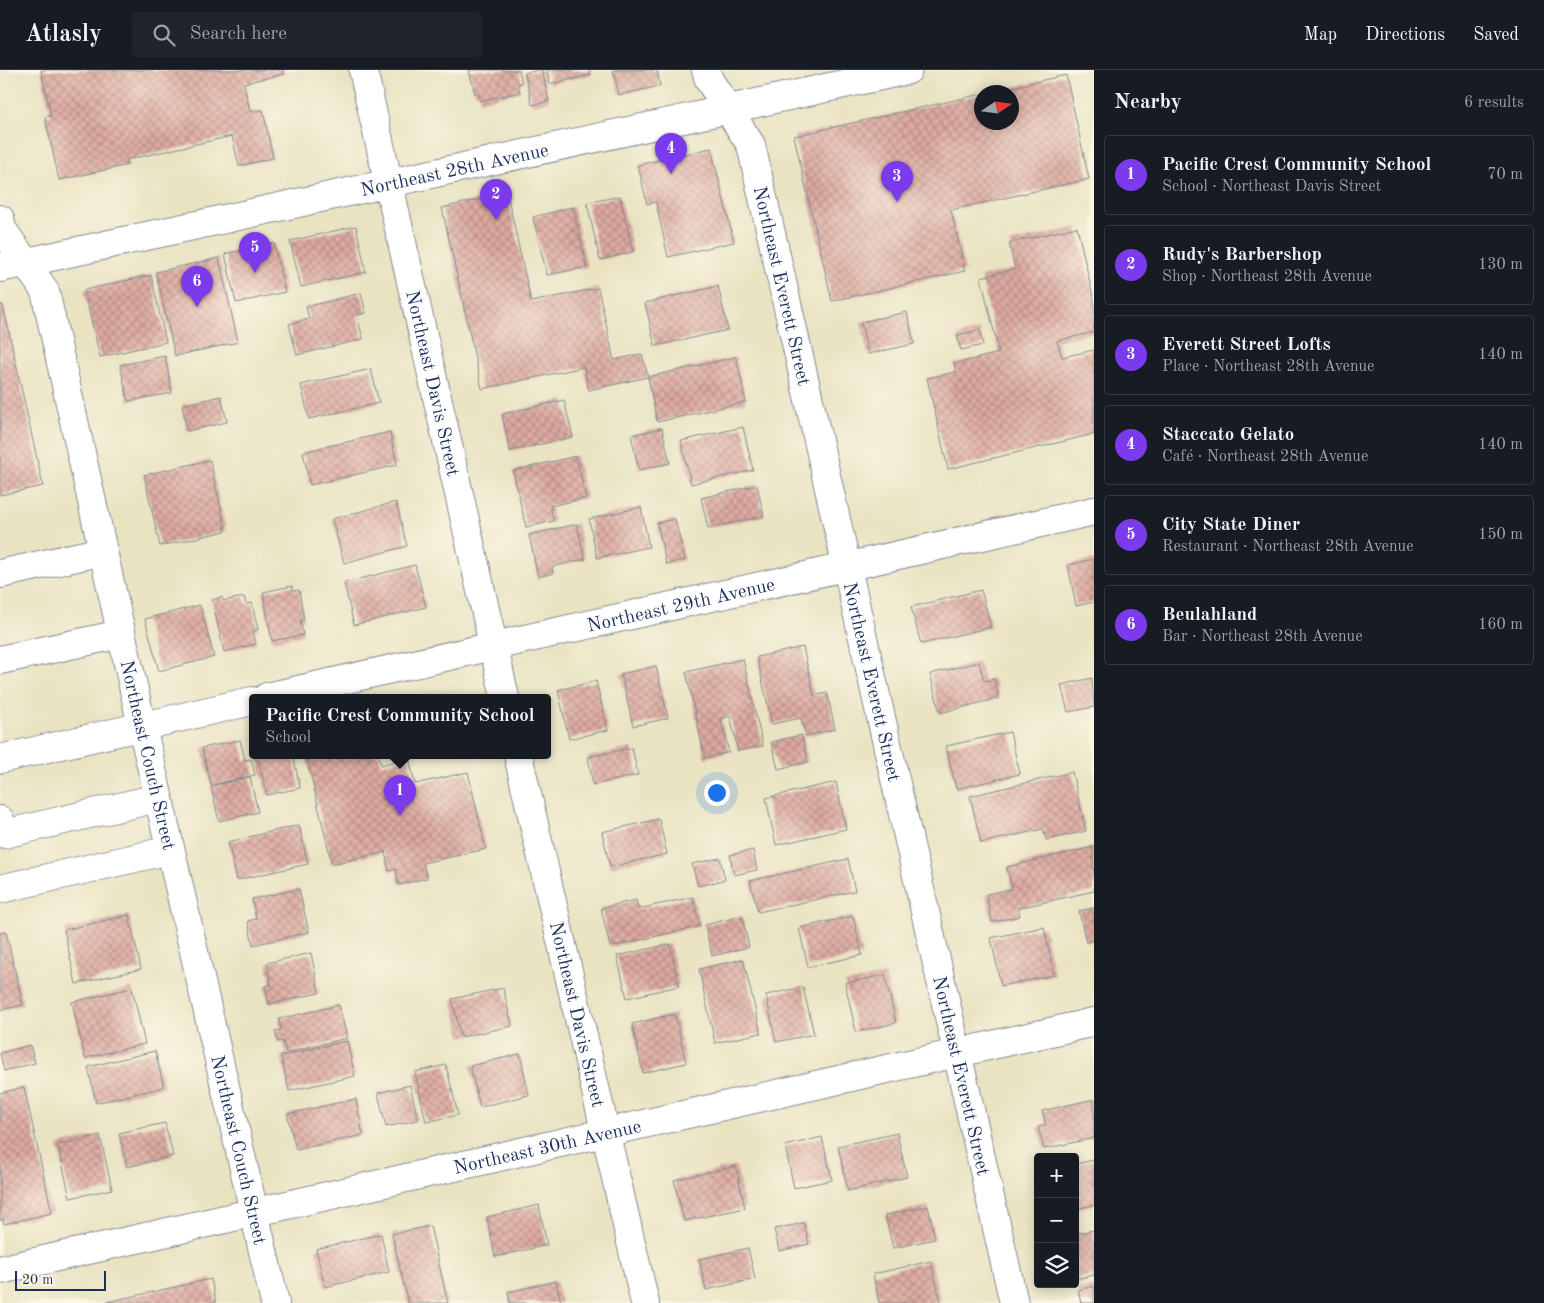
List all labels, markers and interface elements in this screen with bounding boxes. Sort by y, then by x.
search box [132,12,482,57]
icon: search [150,21,178,49]
text: Atlasly [25,23,102,47]
text: Search here [190,25,287,44]
text: Map [1304,26,1337,44]
text: Directions [1365,26,1445,44]
text: Saved [1473,26,1519,44]
north arrow [974,85,1019,130]
text: Nearby [1114,92,1182,113]
text: 6 results [1464,95,1524,111]
pin: 4 [655,133,687,174]
street label: Northeast 28th Avenue [358,138,550,200]
text: Pacific Crest Community School [1162,156,1431,175]
pin: 3 [881,161,913,202]
text: 1 [1126,167,1136,183]
text: 70 m [1487,167,1523,183]
pin: 2 [480,179,512,220]
text: School · Northeast Davis Street [1162,179,1381,195]
street label: Northeast Everett Street [749,185,812,388]
pin: 5 [239,232,271,273]
text: Rudy's Barbershop [1162,246,1322,265]
text: 2 [1126,257,1136,273]
text: 130 m [1478,257,1523,273]
pin: 6 [181,266,213,307]
text: Shop · Northeast 28th Avenue [1162,269,1372,285]
street label: Northeast Davis Street [401,289,462,478]
text: Everett Street Lofts [1162,336,1331,355]
text: 3 [1126,347,1136,363]
text: 140 m [1478,347,1523,363]
text: Place · Northeast 28th Avenue [1162,359,1374,375]
text: Staccato Gelato [1162,426,1294,445]
text: 4 [1126,437,1136,453]
text: 140 m [1478,437,1523,453]
text: Café · Northeast 28th Avenue [1162,449,1368,465]
text: City State Diner [1162,516,1300,535]
text: 5 [1126,527,1136,543]
text: 150 m [1478,527,1523,543]
text: Restaurant · Northeast 28th Avenue [1162,539,1414,555]
street label: Northeast 29th Avenue [585,576,777,637]
street label: Northeast Everett Street [839,581,902,784]
text: Beulahland [1162,606,1257,625]
text: 6 [1126,617,1136,633]
text: 160 m [1478,617,1523,633]
text: Bar · Northeast 28th Avenue [1162,629,1363,645]
street label: Northeast Couch Street [116,659,177,852]
popup [249,694,551,759]
text: Pacific Crest Community School [265,707,535,726]
text: School [265,730,311,746]
pin: 1 [384,775,416,816]
your location [704,780,730,806]
street label: Northeast Davis Street [545,920,606,1109]
street label: Northeast Everett Street [928,975,992,1178]
street label: Northeast Couch Street [206,1053,268,1247]
street label: Northeast 30th Avenue [452,1118,643,1179]
map controls [1034,1153,1079,1288]
button: + [1034,1153,1079,1198]
button: − [1034,1198,1079,1243]
button: layers [1034,1243,1079,1288]
scale bar [15,1268,106,1291]
text: 20 m [22,1273,53,1287]

